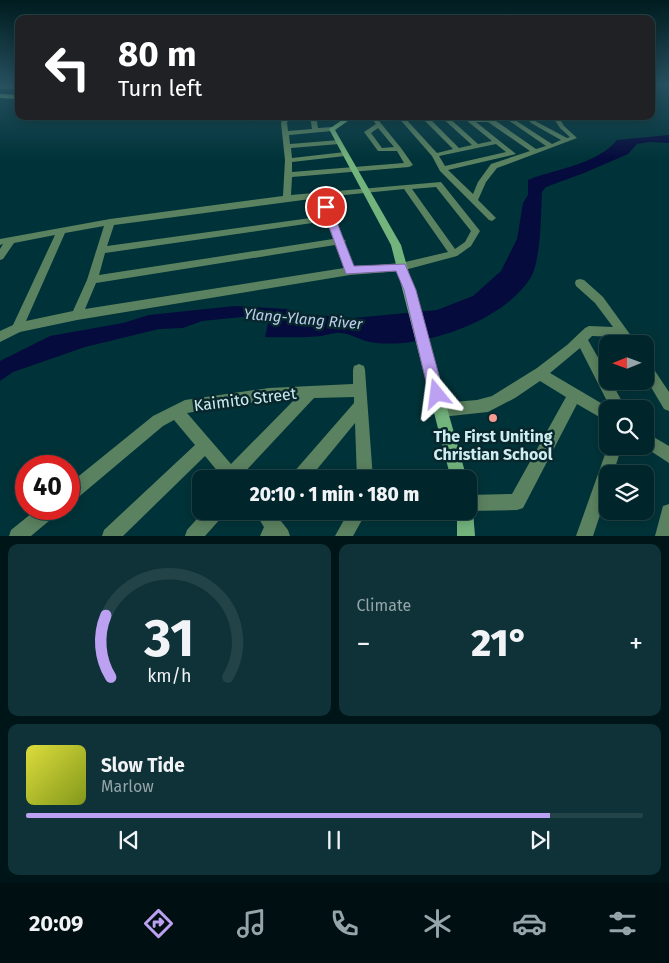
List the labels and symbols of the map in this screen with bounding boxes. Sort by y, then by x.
pin [305,186,347,228]
water label: Ylang-Ylang River [243,305,364,333]
north arrow [599,335,654,390]
position arrow [410,367,462,419]
street label: Kaimito Street [193,384,298,415]
marker: The First Uniting Christian School [487,412,499,424]
place label: The First Uniting Christian School [433,427,553,464]
speed limit sign: 40 [15,455,80,520]

